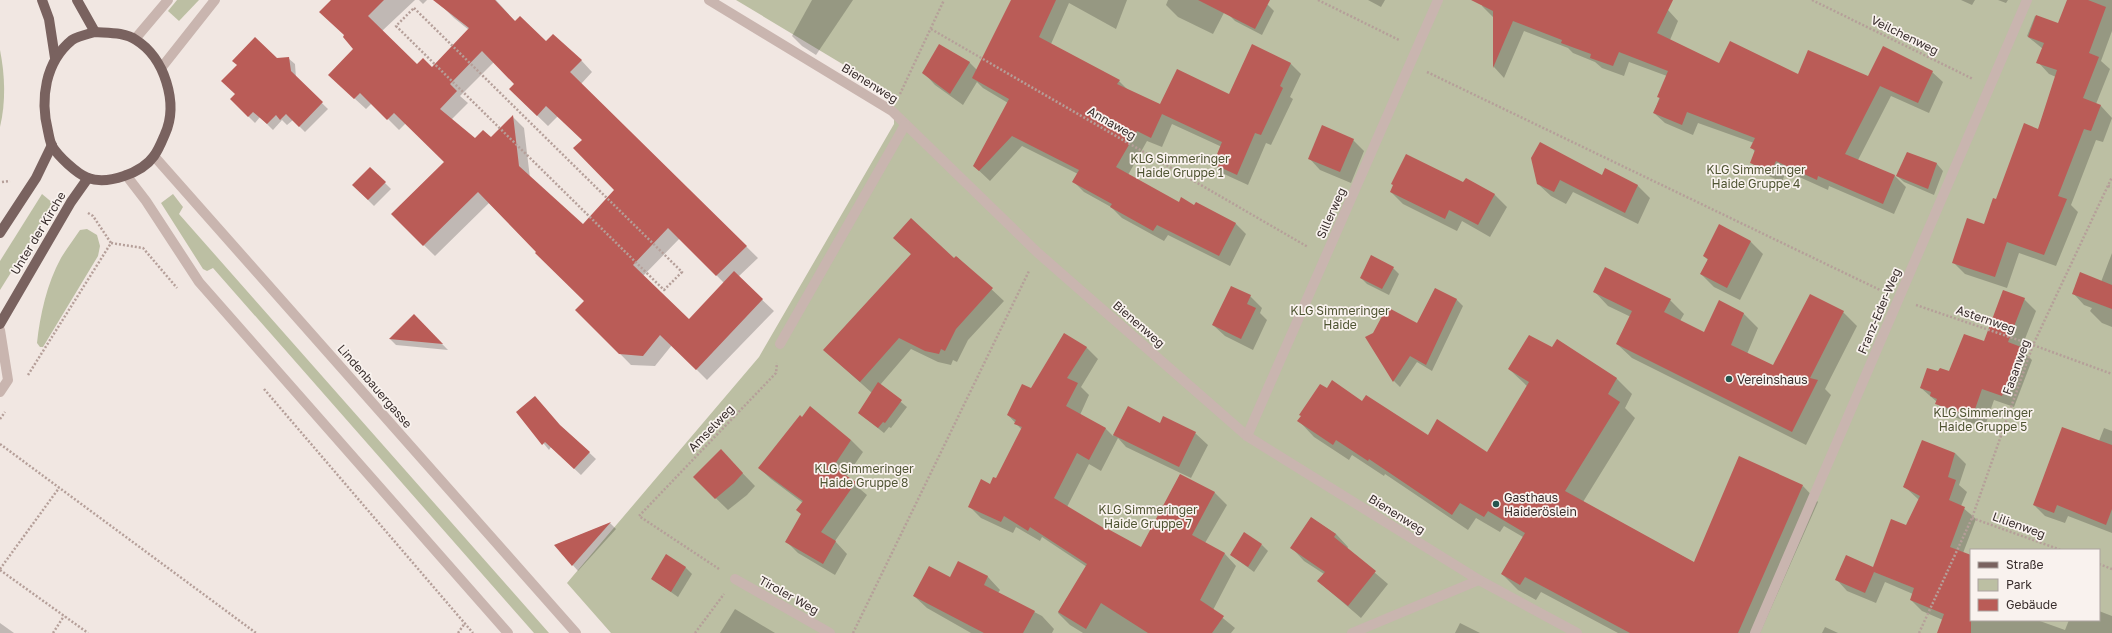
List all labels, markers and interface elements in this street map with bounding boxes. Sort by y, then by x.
street label: Veilchenweg [1869,12,1941,58]
street label: Bienenweg [839,60,901,106]
street label: Annaweg [1085,103,1139,143]
park label: KLG Simmeringer Haide Gruppe 1 [1130,151,1230,180]
park label: KLG Simmeringer Haide Gruppe 4 [1706,162,1806,191]
street label: Sillerweg [1313,185,1349,241]
street label: Unter der Kirche [7,189,69,277]
street label: Franz-Eder-Weg [1854,266,1904,356]
street label: Bienenweg [1110,297,1168,351]
street label: Asternweg [1954,302,2018,336]
park label: KLG Simmeringer Haide [1290,303,1390,332]
street label: Fasanweg [1999,337,2033,397]
street label: Lindenbauergasse [335,341,415,431]
place label: Vereinshaus [1737,372,1808,387]
marker: Vereinshaus [1724,374,1734,384]
street label: Amselweg [685,401,737,455]
park label: KLG Simmeringer Haide Gruppe 5 [1933,405,2033,434]
park label: KLG Simmeringer Haide Gruppe 8 [814,461,914,490]
place label: Gasthaus Haideröslein [1504,490,1577,519]
street label: Bienenweg [1366,491,1428,537]
marker: Gasthaus Haideröslein [1491,499,1501,509]
park label: KLG Simmeringer Haide Gruppe 7 [1098,502,1198,531]
street label: Lilienweg [1990,508,2048,542]
legend [1970,549,2100,621]
text: Straße [2006,557,2044,572]
street label: Tiroler Weg [756,572,822,618]
text: Park [2006,577,2032,592]
text: Gebäude [2006,597,2057,612]

